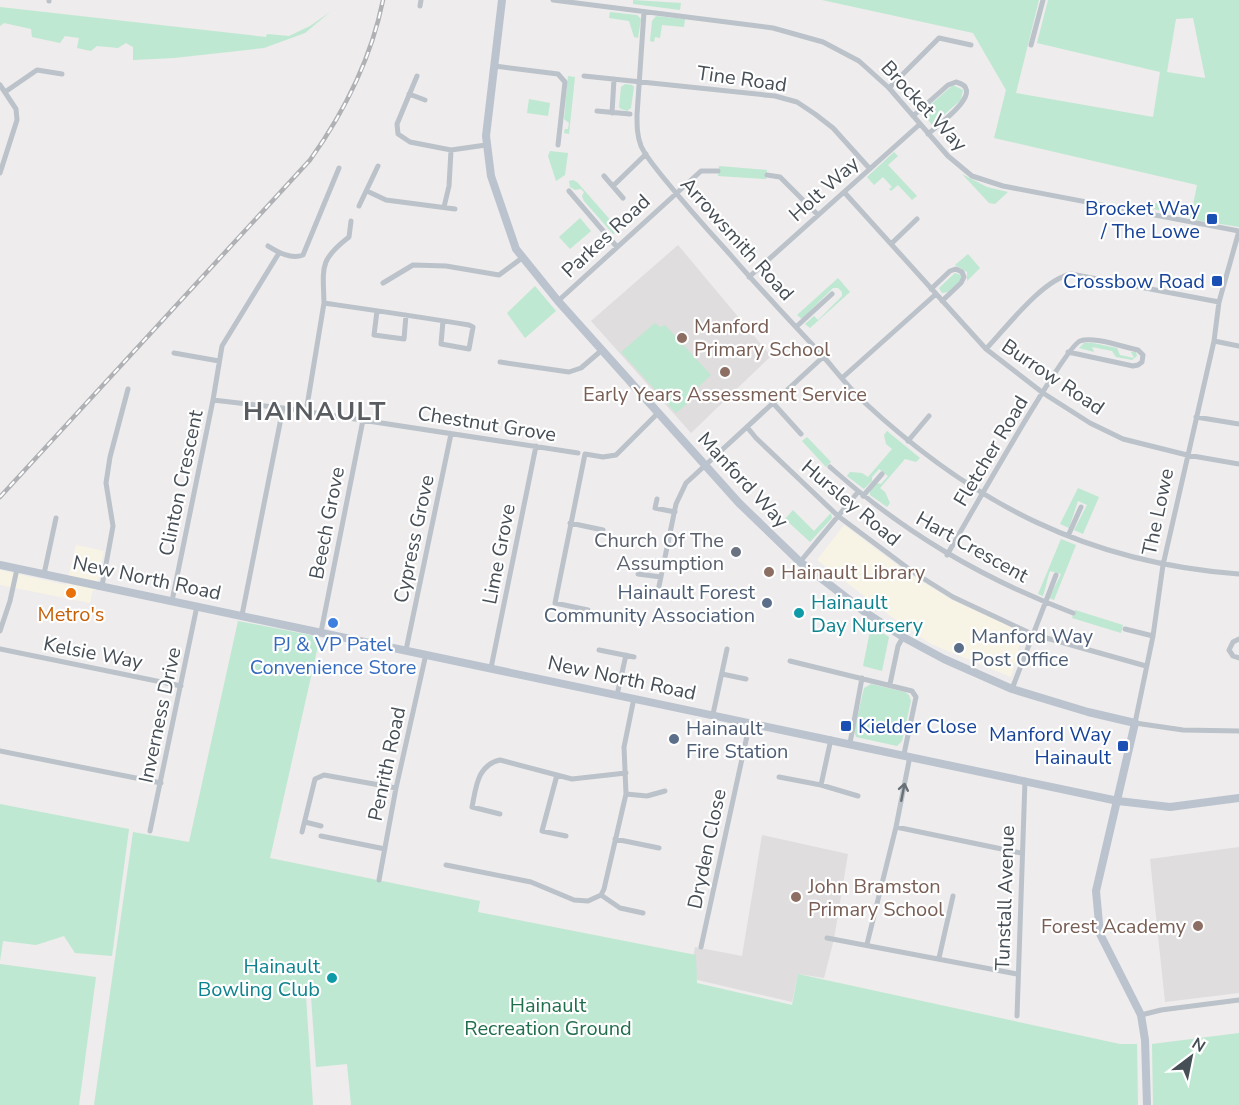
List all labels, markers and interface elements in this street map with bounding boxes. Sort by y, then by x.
street label: Brocket Way [875,55,974,158]
street label: Tine Road [695,59,789,99]
street label: Holt Way [783,150,865,228]
street label: Arrowsmith Road [674,171,800,307]
street label: Parkes Road [556,188,656,284]
place label: Brocket Way / The Lowe [1085,195,1201,245]
marker: Brocket Way / The Lowe [1205,212,1219,226]
place label: Crossbow Road [1063,268,1205,295]
marker: Crossbow Road [1210,274,1224,288]
place label: Manford Primary School [694,313,830,363]
marker: Manford Primary School [675,331,689,345]
street label: Burrow Road [996,333,1110,421]
marker: Early Years Assessment Service [718,365,732,379]
place label: Early Years Assessment Service [583,381,867,408]
street label: Fletcher Road [947,391,1035,511]
district label: HAINAULT [243,394,387,429]
street label: Chestnut Grove [416,400,558,448]
street label: Clinton Crescent [152,406,210,559]
street label: Manford Way [692,426,795,534]
street label: Hursley Road [796,454,906,552]
street label: Beech Grove [303,465,351,581]
street label: The Lowe [1136,466,1180,558]
street label: Cypress Grove [387,472,441,606]
street label: Lime Grove [476,501,522,607]
street label: Hart Crescent [911,505,1034,589]
place label: Church Of The Assumption [594,527,724,577]
marker: Church Of The Assumption [729,545,743,559]
street label: New North Road [70,549,224,607]
place label: Hainault Library [781,559,926,586]
marker: Hainault Library [762,565,776,579]
place label: Hainault Forest Community Association [544,579,756,629]
marker: Metro's [64,586,78,600]
place label: Hainault Day Nursery [811,589,924,639]
marker: Hainault Forest Community Association [760,596,774,610]
place label: Metro's [38,601,104,628]
marker: Hainault Day Nursery [792,606,806,620]
marker: PJ & VP Patel Convenience Store [326,616,340,630]
place label: Manford Way Post Office [971,623,1094,673]
street label: Kelsie Way [41,630,146,676]
place label: PJ & VP Patel Convenience Store [250,631,416,681]
marker: Manford Way Post Office [952,641,966,655]
street label: Inverness Drive [132,645,188,785]
street label: New North Road [545,649,699,707]
street label: Penrith Road [362,704,412,824]
place label: Kielder Close [858,713,977,740]
place label: Hainault Fire Station [686,715,788,765]
marker: Kielder Close [839,719,853,733]
place label: Manford Way Hainault [989,721,1112,771]
marker: Hainault Fire Station [667,732,681,746]
marker: Manford Way Hainault [1116,739,1130,753]
one-way arrow [898,782,909,802]
street label: Dryden Close [681,786,733,912]
street label: Tunstall Avenue [989,825,1021,971]
place label: John Bramston Primary School [807,873,944,923]
marker: John Bramston Primary School [789,890,803,904]
place label: Forest Academy [1041,913,1187,940]
marker: Forest Academy [1191,919,1205,933]
place label: Hainault Bowling Club [198,953,321,1003]
marker: Hainault Bowling Club [325,971,339,985]
park label: Hainault Recreation Ground [464,992,632,1042]
north arrow [1161,1027,1221,1087]
text: N [1188,1033,1209,1058]

